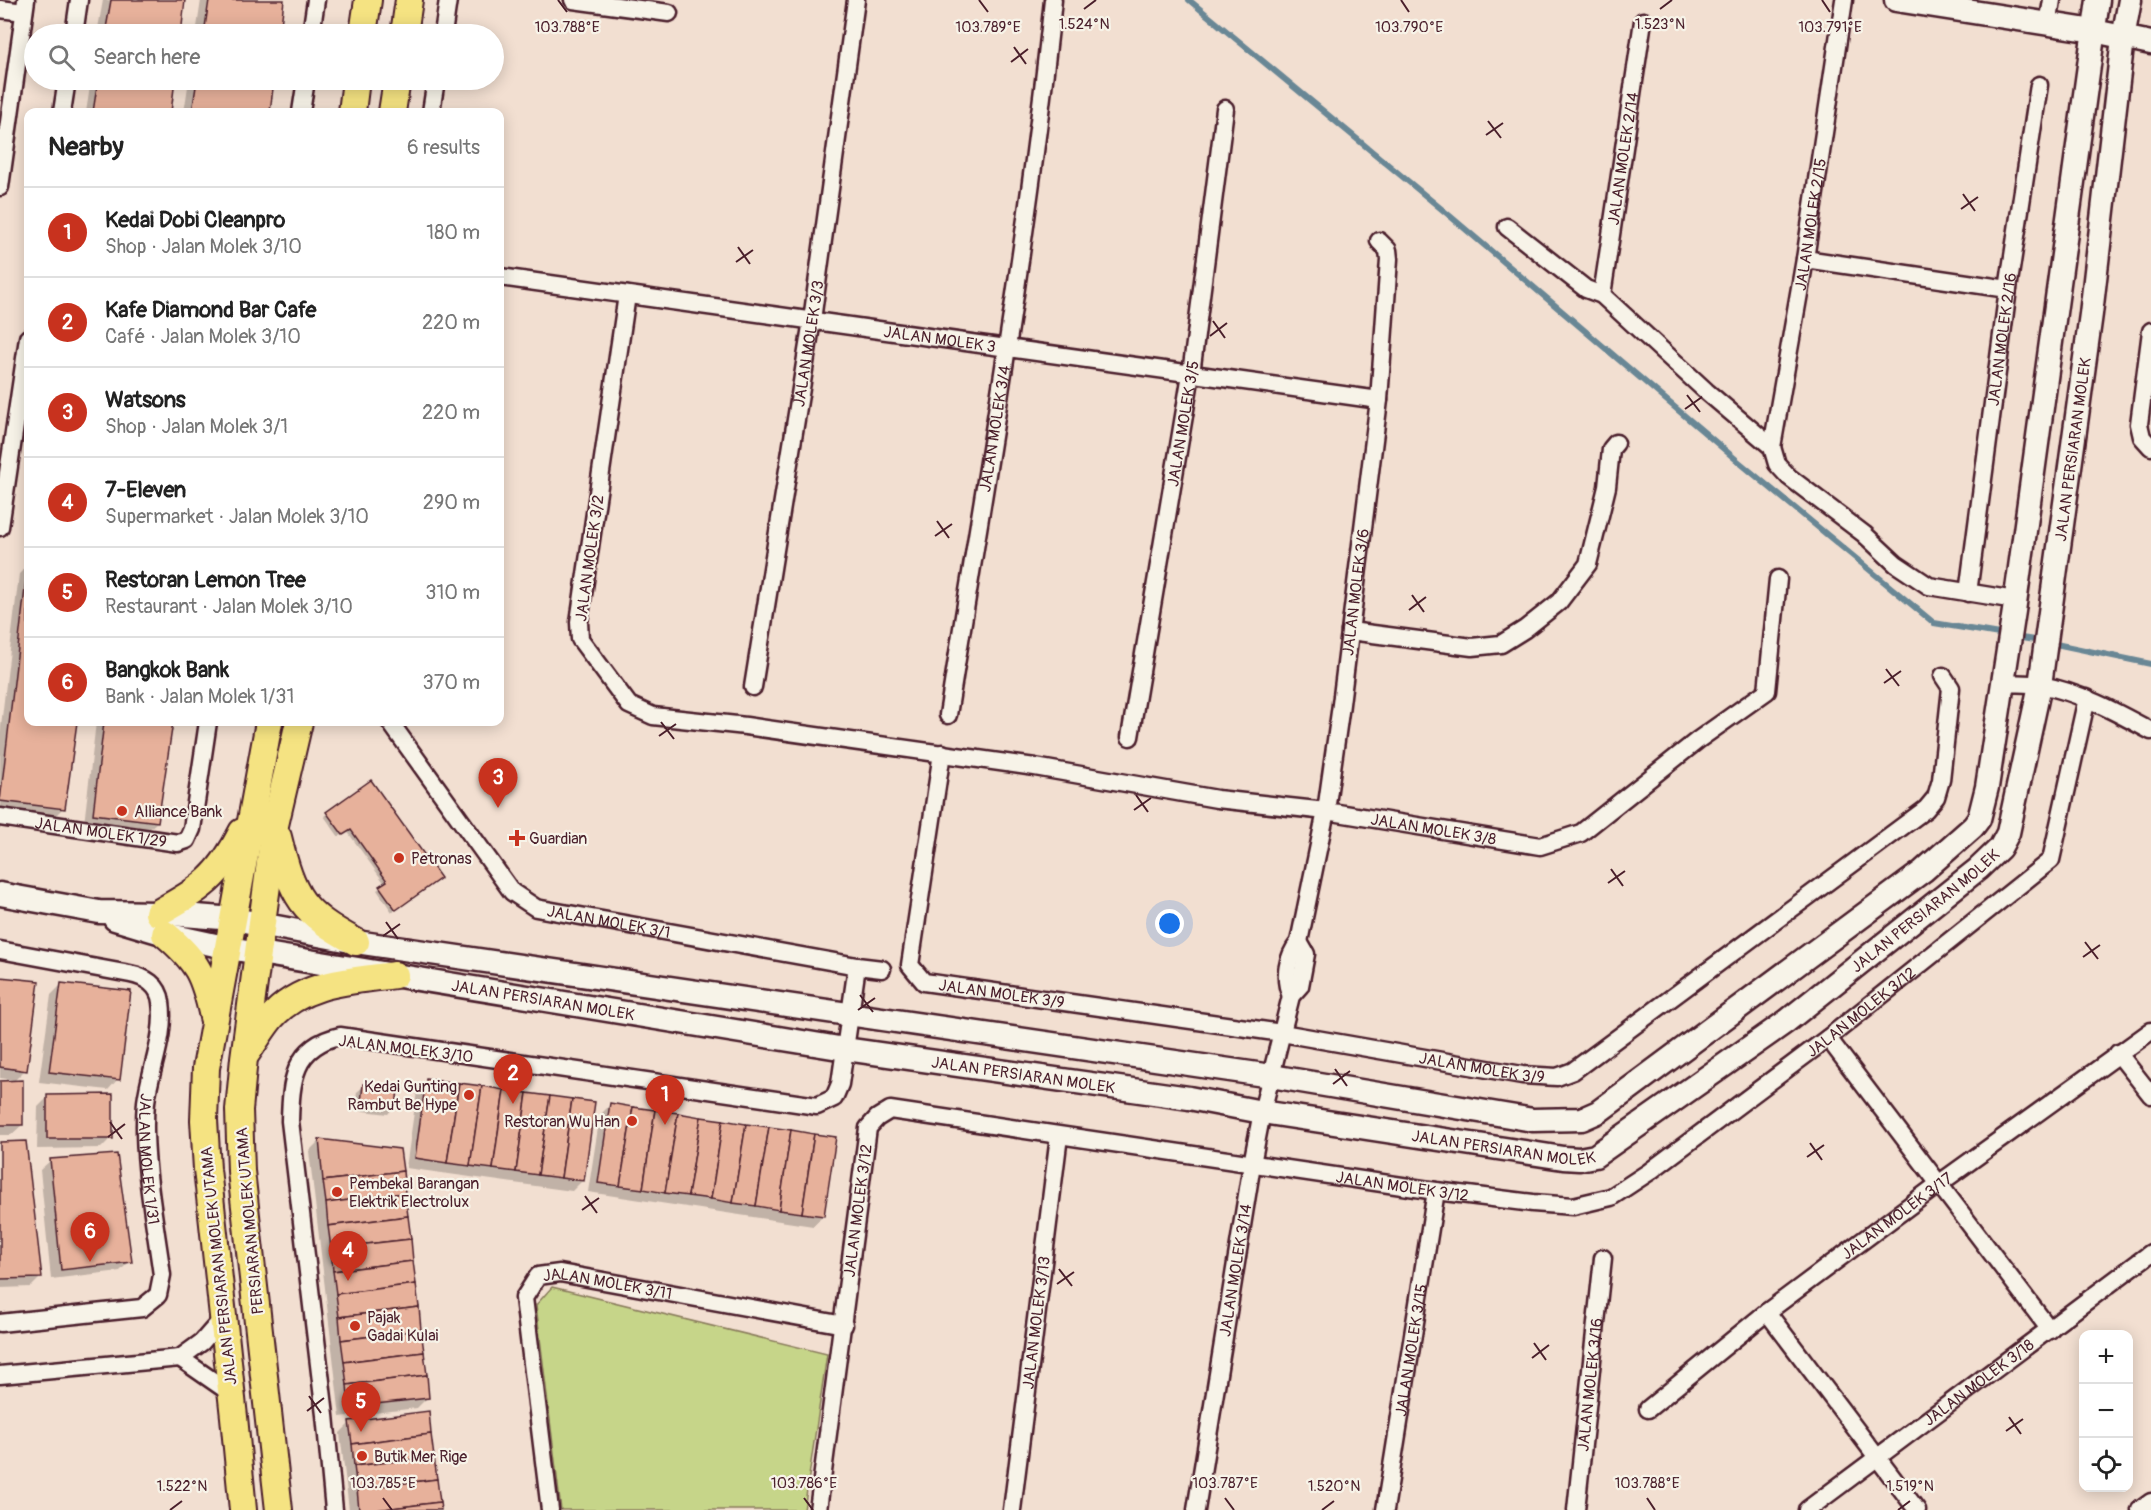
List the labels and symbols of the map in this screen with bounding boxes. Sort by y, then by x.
text: 1.524°N [1058,15,1110,34]
text: 1.523°N [1635,15,1685,34]
text: 103.788°E [534,18,600,37]
text: 103.789°E [955,18,1021,37]
text: 103.790°E [1375,18,1443,37]
text: 103.791°E [1798,18,1862,37]
street label: JALAN MOLEK 2/14 [1604,91,1643,227]
street label: JALAN MOLEK 2/15 [1791,157,1831,292]
street label: JALAN MOLEK 2/16 [1984,271,2021,407]
street label: JALAN MOLEK 3/3 [789,279,828,408]
street label: JALAN MOLEK 3 [882,322,997,357]
street label: JALAN PERSIARAN MOLEK [2051,356,2096,543]
street label: JALAN MOLEK 3/5 [1163,359,1204,488]
street label: JALAN MOLEK 3/4 [975,364,1015,494]
street label: JALAN MOLEK 3/2 [571,494,609,623]
street label: JALAN MOLEK 3/6 [1338,527,1374,657]
pin: 3 [478,758,518,808]
place label: Alliance Bank [134,802,222,822]
marker: Alliance Bank [115,804,129,818]
street label: JALAN MOLEK 3/8 [1369,809,1498,850]
street label: JALAN MOLEK 1/29 [33,813,168,852]
place label: Guardian [529,829,587,849]
marker: Guardian [510,831,524,845]
street label: JALAN PERSIARAN MOLEK [1847,845,2004,977]
place label: Petronas [411,849,472,869]
marker: Petronas [392,851,406,865]
street label: JALAN MOLEK 3/1 [545,901,672,943]
your location [1155,909,1184,938]
street label: JALAN MOLEK 3/12 [1803,963,1920,1062]
street label: JALAN MOLEK 3/9 [937,975,1066,1013]
street label: JALAN PERSIARAN MOLEK [450,976,636,1025]
street label: JALAN MOLEK 3/10 [337,1031,475,1067]
street label: JALAN MOLEK 3/9 [1418,1048,1545,1087]
street label: JALAN PERSIARAN MOLEK [930,1052,1117,1098]
pin: 2 [494,1054,532,1104]
pin: 1 [646,1076,684,1125]
place label: Kedai Gunting Rambut Be Hype [347,1077,457,1115]
marker: Kedai Gunting Rambut Be Hype [462,1088,476,1102]
street label: JALAN MOLEK 1/31 [134,1092,163,1226]
place label: Restoran Wu Han [504,1112,620,1132]
marker: Restoran Wu Han [625,1114,639,1128]
street label: PERSIARAN MOLEK UTAMA [232,1126,268,1315]
street label: JALAN PERSIARAN MOLEK [1410,1126,1597,1170]
street label: JALAN MOLEK 3/12 [840,1143,877,1278]
street label: JALAN PERSIARAN MOLEK UTAMA [197,1146,241,1386]
street label: JALAN MOLEK 3/12 [1335,1167,1470,1206]
street label: JALAN MOLEK 3/17 [1838,1168,1957,1264]
place label: Pembekal Barangan Elektrik Electrolux [349,1174,479,1212]
marker: Pembekal Barangan Elektrik Electrolux [330,1185,344,1199]
street label: JALAN MOLEK 3/14 [1215,1202,1256,1338]
pin: 6 [70,1212,110,1262]
pin: 4 [328,1232,368,1281]
street label: JALAN MOLEK 3/13 [1018,1255,1055,1390]
street label: JALAN MOLEK 3/11 [541,1264,674,1304]
street label: JALAN MOLEK 3/15 [1391,1283,1432,1418]
place label: Pajak Gadai Kulai [367,1308,439,1346]
street label: JALAN MOLEK 3/16 [1573,1317,1608,1453]
marker: Pajak Gadai Kulai [348,1319,362,1333]
street label: JALAN MOLEK 3/18 [1920,1335,2038,1431]
pin: 5 [342,1382,380,1432]
place label: Butik Mer Rige [374,1447,467,1467]
marker: Butik Mer Rige [355,1449,369,1463]
text: 103.785°E [350,1474,416,1493]
text: 103.786°E [771,1474,837,1493]
text: 103.787°E [1192,1474,1258,1493]
text: 103.788°E [1614,1474,1680,1493]
text: 1.522°N [157,1477,207,1496]
text: 1.520°N [1308,1477,1360,1496]
text: 1.519°N [1886,1477,1934,1496]

